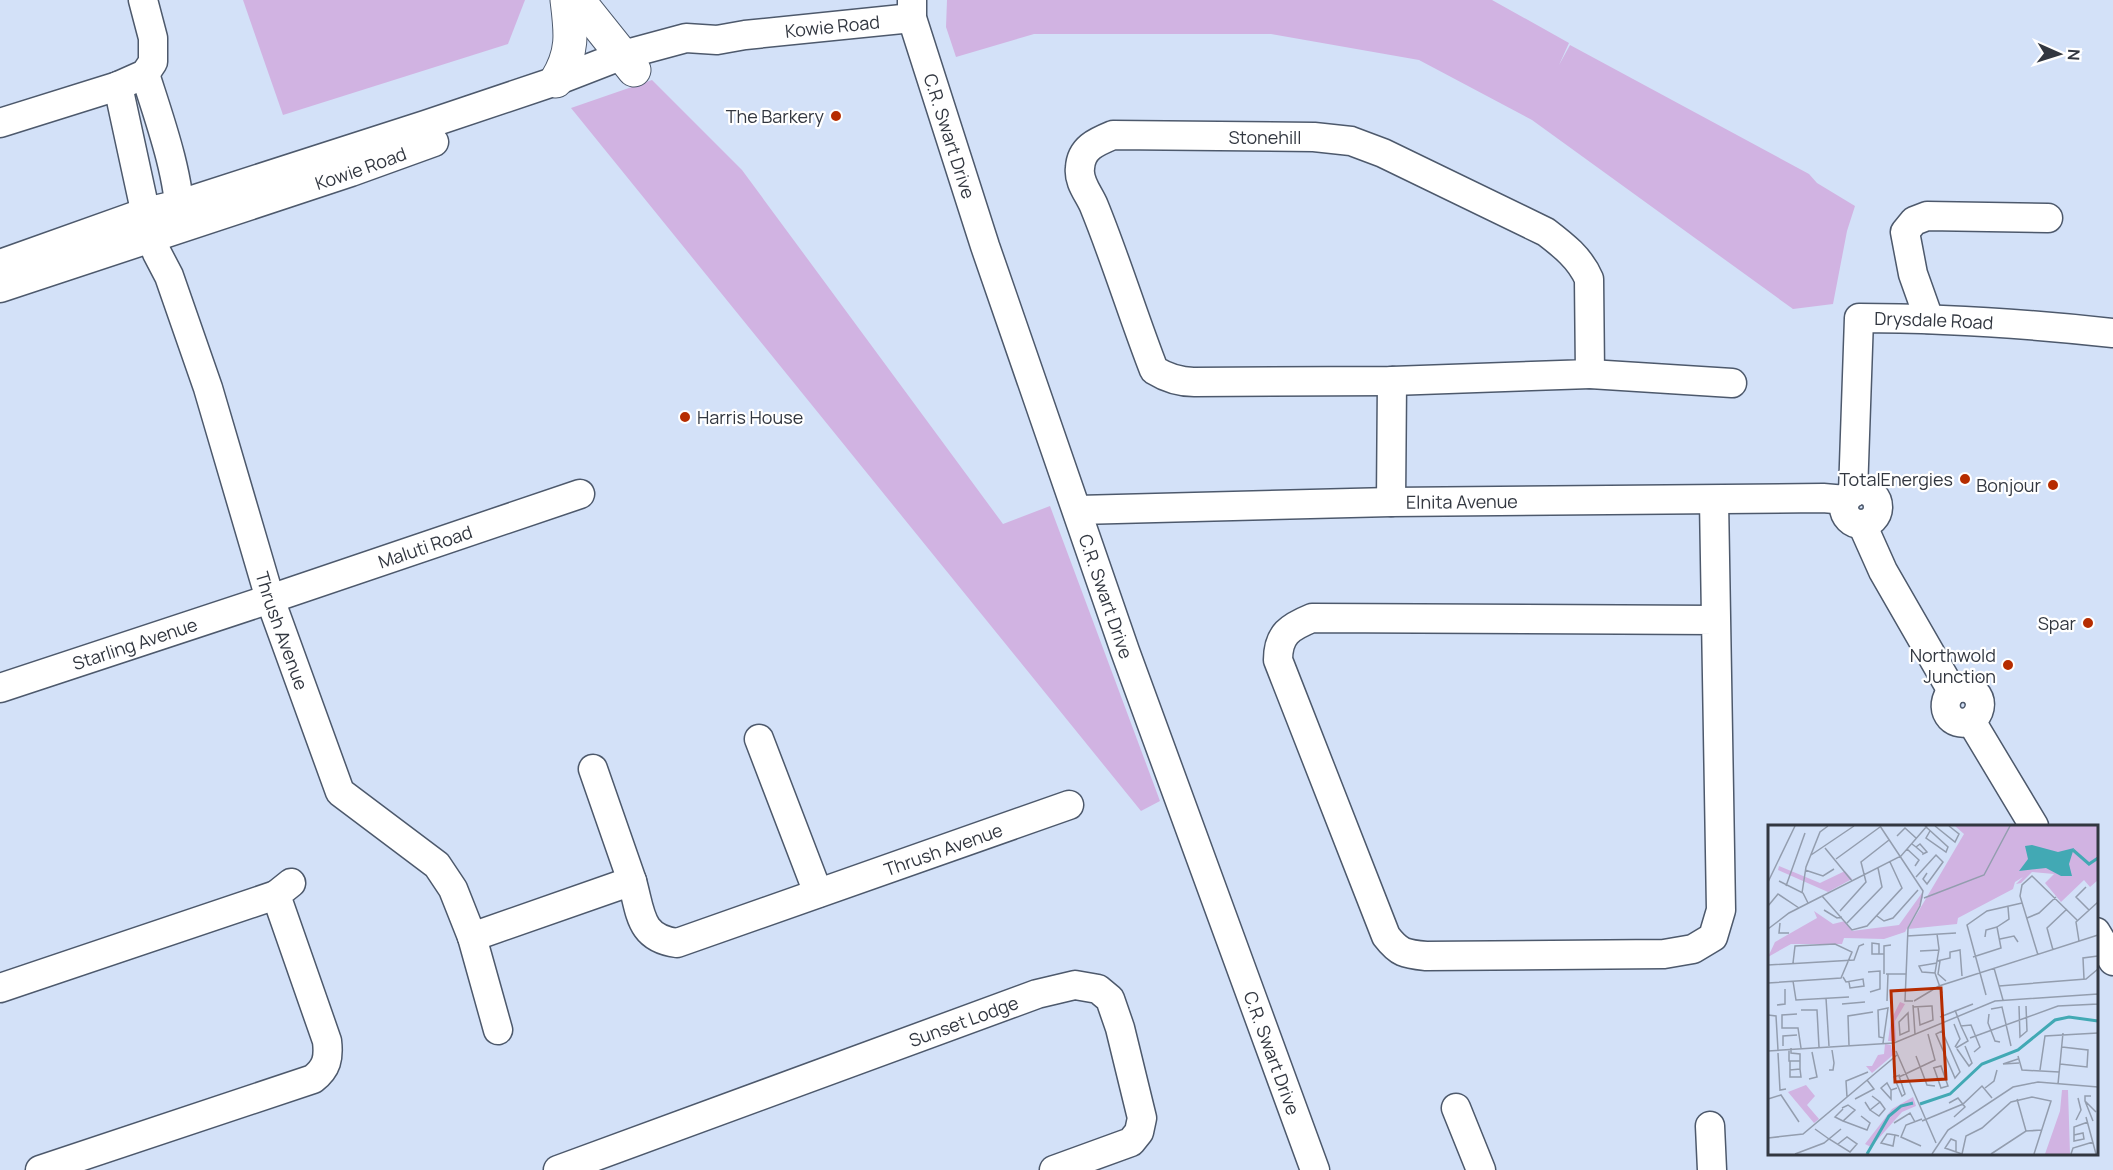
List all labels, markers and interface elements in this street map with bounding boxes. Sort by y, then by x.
street label: Kowie Road [784,9,881,43]
north arrow [2029,24,2089,84]
text: N [2063,48,2085,61]
street label: C.R. Swart Drive [919,71,981,202]
place label: The Barkery [726,104,824,128]
marker: The Barkery [829,109,843,123]
street label: Stonehill [1228,125,1302,149]
street label: Kowie Road [312,141,410,195]
street label: Drysdale Road [1874,306,1994,335]
place label: Harris House [697,405,803,429]
marker: Harris House [678,410,692,424]
place label: TotalEnergies [1839,467,1953,491]
marker: TotalEnergies [1958,472,1972,486]
place label: Bonjour [1976,473,2042,497]
marker: Bonjour [2046,478,2060,492]
street label: Elnita Avenue [1406,489,1518,514]
street label: Maluti Road [375,519,475,574]
street label: C.R. Swart Drive [1074,531,1139,662]
street label: Thrush Avenue [251,569,314,693]
place label: Spar [2038,611,2077,635]
street label: Starling Avenue [69,612,200,675]
marker: Spar [2081,616,2095,630]
place label: Northwold Junction [1910,643,1996,688]
marker: Northwold Junction [2001,658,2015,672]
street label: Thrush Avenue [881,817,1006,881]
inset map [1768,825,2098,1155]
street label: C.R. Swart Drive [1239,988,1306,1118]
street label: Sunset Lodge [905,990,1022,1052]

